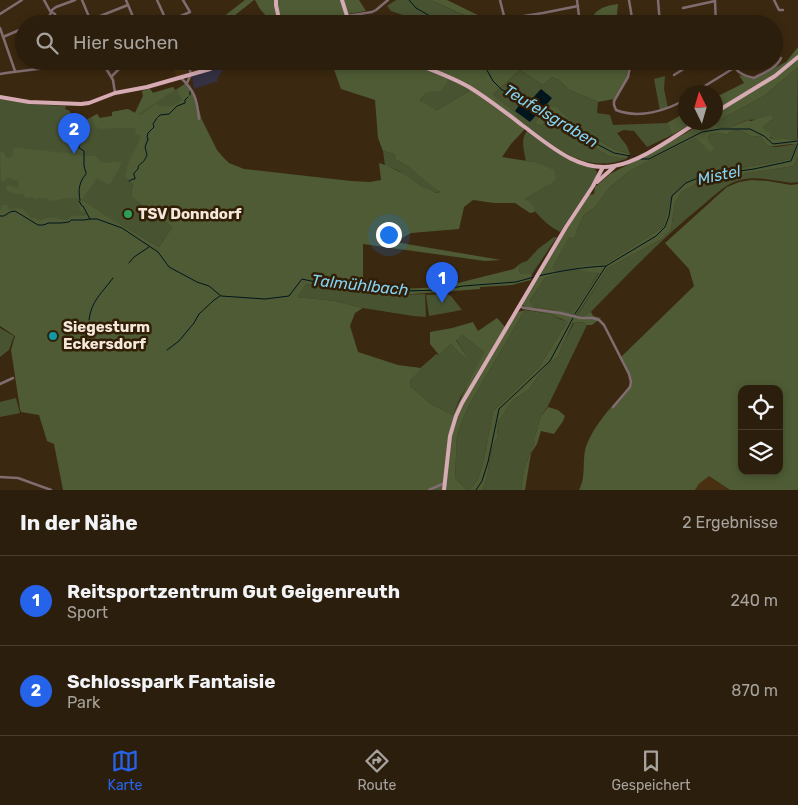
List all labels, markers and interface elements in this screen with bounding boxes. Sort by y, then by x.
search box [15,15,783,70]
icon: search [33,29,61,57]
text: Hier suchen [73,31,179,54]
water label: Teufelsgraben [500,80,602,152]
north arrow [678,85,723,130]
pin: 2 [58,113,90,154]
water label: Mistel [696,161,743,189]
place label: TSV Donndorf [138,205,242,223]
marker: TSV Donndorf [122,208,134,220]
your location [376,222,402,248]
pin: 1 [426,262,458,303]
water label: Talmühlbach [311,270,409,300]
place label: Siegesturm Eckersdorf [63,318,150,353]
marker: Siegesturm Eckersdorf [47,330,59,342]
map controls [738,385,783,475]
button: locate [738,385,783,430]
button: layers [738,430,783,475]
text: In der Nähe [20,510,138,535]
text: 2 Ergebnisse [682,513,778,532]
text: Reitsportzentrum Gut Geigenreuth [67,580,400,603]
text: 1 [32,591,40,610]
text: 240 m [731,591,778,610]
text: Sport [67,603,108,622]
text: Schlosspark Fantaisie [67,670,276,693]
text: 2 [31,681,41,700]
text: 870 m [731,681,778,700]
text: Park [67,693,100,712]
tab: Karte [108,747,142,794]
tab: Route [357,747,396,794]
tab: Gespeichert [611,747,690,794]

